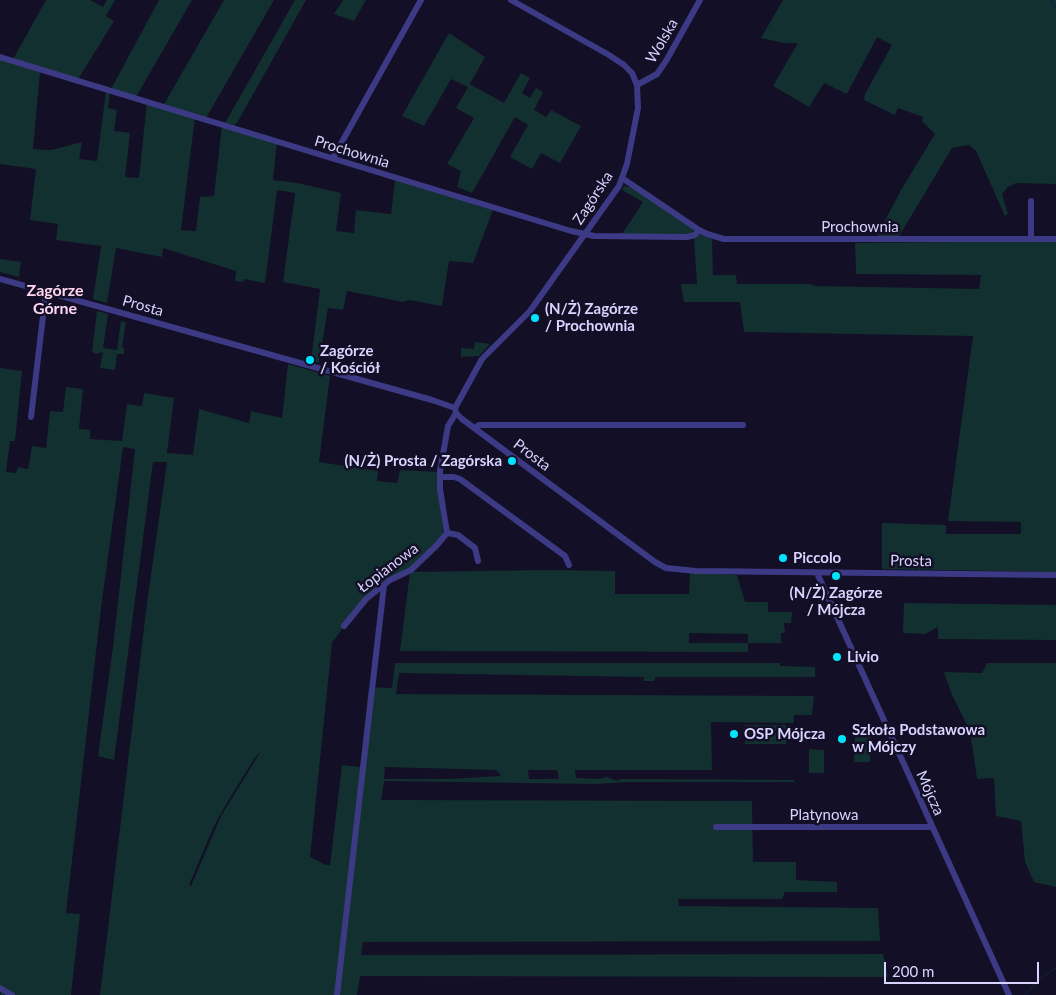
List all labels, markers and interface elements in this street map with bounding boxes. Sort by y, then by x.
street label: Wolska [642,16,682,66]
street label: Prochownia [312,132,392,172]
street label: Zagórska [569,168,617,228]
street label: Prochownia [821,218,899,236]
district label: Zagórze Górne [27,281,83,319]
street label: Prosta [120,292,166,320]
place label: (N/Ż) Zagórze / Prochownia [545,300,638,335]
marker: (N/Ż) Zagórze / Prochownia [529,312,541,324]
place label: Zagórze / Kościół [320,342,380,377]
marker: Zagórze / Kościół [304,354,316,366]
street label: Prosta [510,435,554,475]
place label: (N/Ż) Prosta / Zagórska [344,452,502,470]
marker: (N/Ż) Prosta / Zagórska [506,455,518,467]
street label: Łopianowa [354,539,422,597]
place label: Piccolo [793,549,841,567]
marker: Piccolo [777,552,789,564]
street label: Prosta [890,552,932,570]
marker: (N/Ż) Zagórze / Mójcza [830,570,842,582]
place label: (N/Ż) Zagórze / Mójcza [790,584,882,619]
place label: Livio [847,648,879,666]
marker: Livio [831,651,843,663]
place label: Szkoła Podstawowa w Mójczy [852,721,985,756]
place label: OSP Mójcza [744,725,825,743]
marker: OSP Mójcza [728,728,740,740]
marker: Szkoła Podstawowa w Mójczy [836,733,848,745]
street label: Mójcza [912,768,948,818]
street label: Platynowa [790,806,858,824]
scale bar [886,952,1041,984]
text: 200 m [892,962,934,980]

